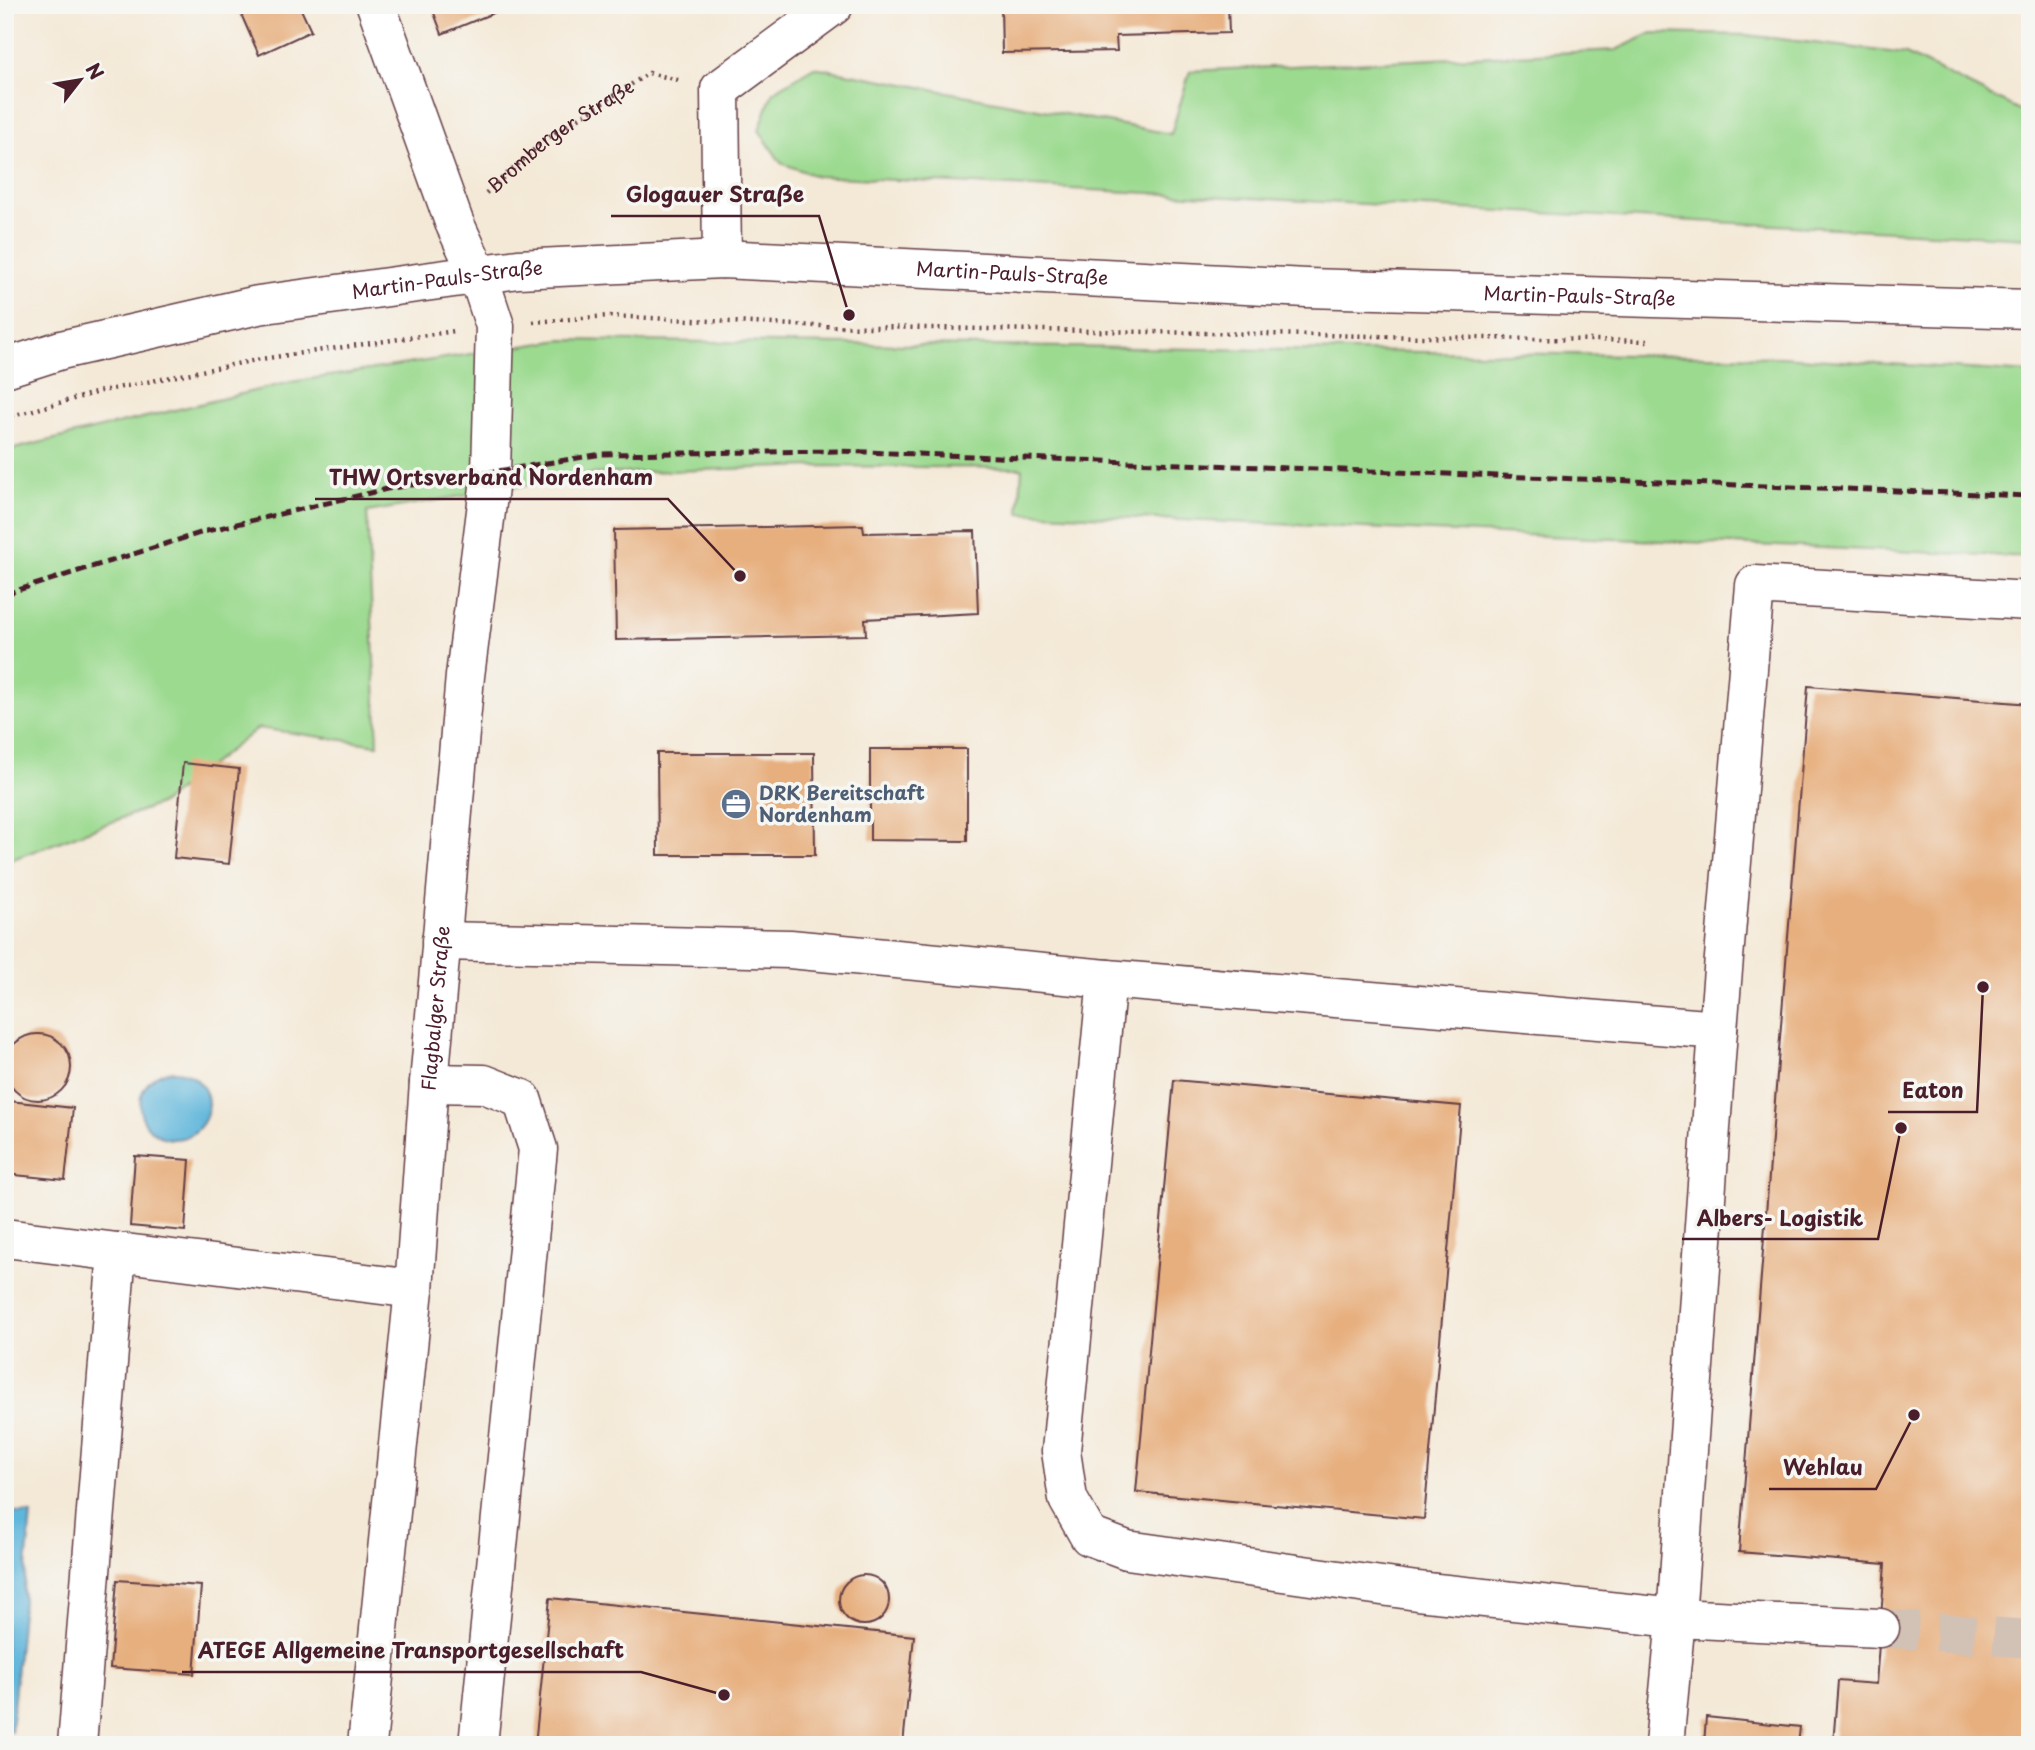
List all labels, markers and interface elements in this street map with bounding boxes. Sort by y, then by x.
north arrow [46,46,116,116]
text: N [80,57,111,84]
street label: Bromberger Straße [480,72,639,199]
callout: Glogauer Straße [611,174,819,216]
text: Glogauer Straße [626,177,804,209]
street label: Martin-Pauls-Straße [350,253,543,305]
street label: Martin-Pauls-Straße [915,254,1109,291]
street label: Martin-Pauls-Straße [1483,278,1676,312]
callout: THW Ortsverband Nordenham [315,457,668,499]
text: THW Ortsverband Nordenham [329,460,653,492]
place label: DRK Bereitschaft Nordenham [759,778,925,828]
office icon: DRK Bereitschaft Nordenham [719,787,753,821]
street label: Flagbalger Straße [413,924,456,1092]
callout: Eaton [1888,1070,1977,1112]
text: Eaton [1902,1073,1964,1105]
callout: Albers- Logistik [1682,1197,1878,1239]
text: Albers- Logistik [1697,1201,1863,1233]
callout: Wehlau [1769,1447,1876,1489]
text: Wehlau [1783,1450,1863,1482]
callout: ATEGE Allgemeine Transportgesellschaft [182,1630,641,1672]
text: ATEGE Allgemeine Transportgesellschaft [197,1633,624,1665]

